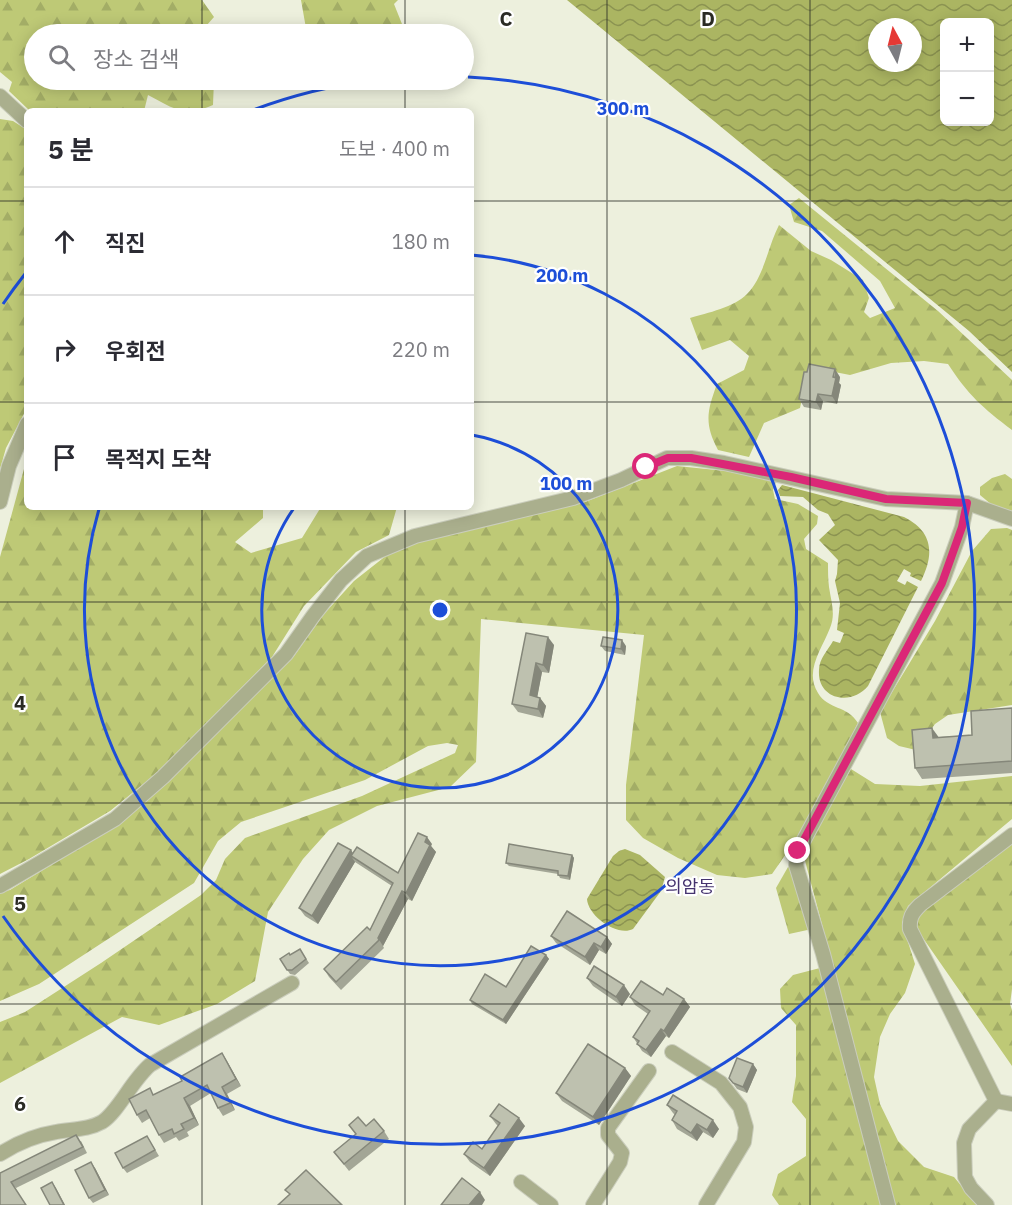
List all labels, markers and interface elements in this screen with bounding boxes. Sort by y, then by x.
text: C [499,5,513,32]
text: D [701,5,715,32]
north arrow [868,18,922,72]
map controls [940,18,994,126]
button: + [940,18,994,72]
search box [24,24,474,90]
icon: search [45,41,78,74]
text: 장소 검색 [93,44,179,73]
button: − [940,72,994,126]
text: 300 m [597,97,649,120]
text: 5 분 [48,132,94,166]
text: 도보 · 400 m [339,135,450,162]
icon: ahead [48,225,81,258]
text: 직진 [105,228,145,257]
text: 180 m [392,228,450,255]
text: 200 m [536,264,588,287]
icon: right [48,333,81,366]
text: 우회전 [105,336,166,365]
text: 220 m [392,336,450,363]
icon: arrive [48,441,81,474]
text: 목적지 도착 [105,444,211,473]
route start [632,453,658,479]
text: 100 m [540,472,592,495]
centre of rings [430,600,450,620]
text: 4 [14,689,26,716]
route end [784,837,810,863]
district label: 의암동 [665,875,715,898]
text: 5 [14,890,26,917]
text: 6 [14,1090,26,1117]

